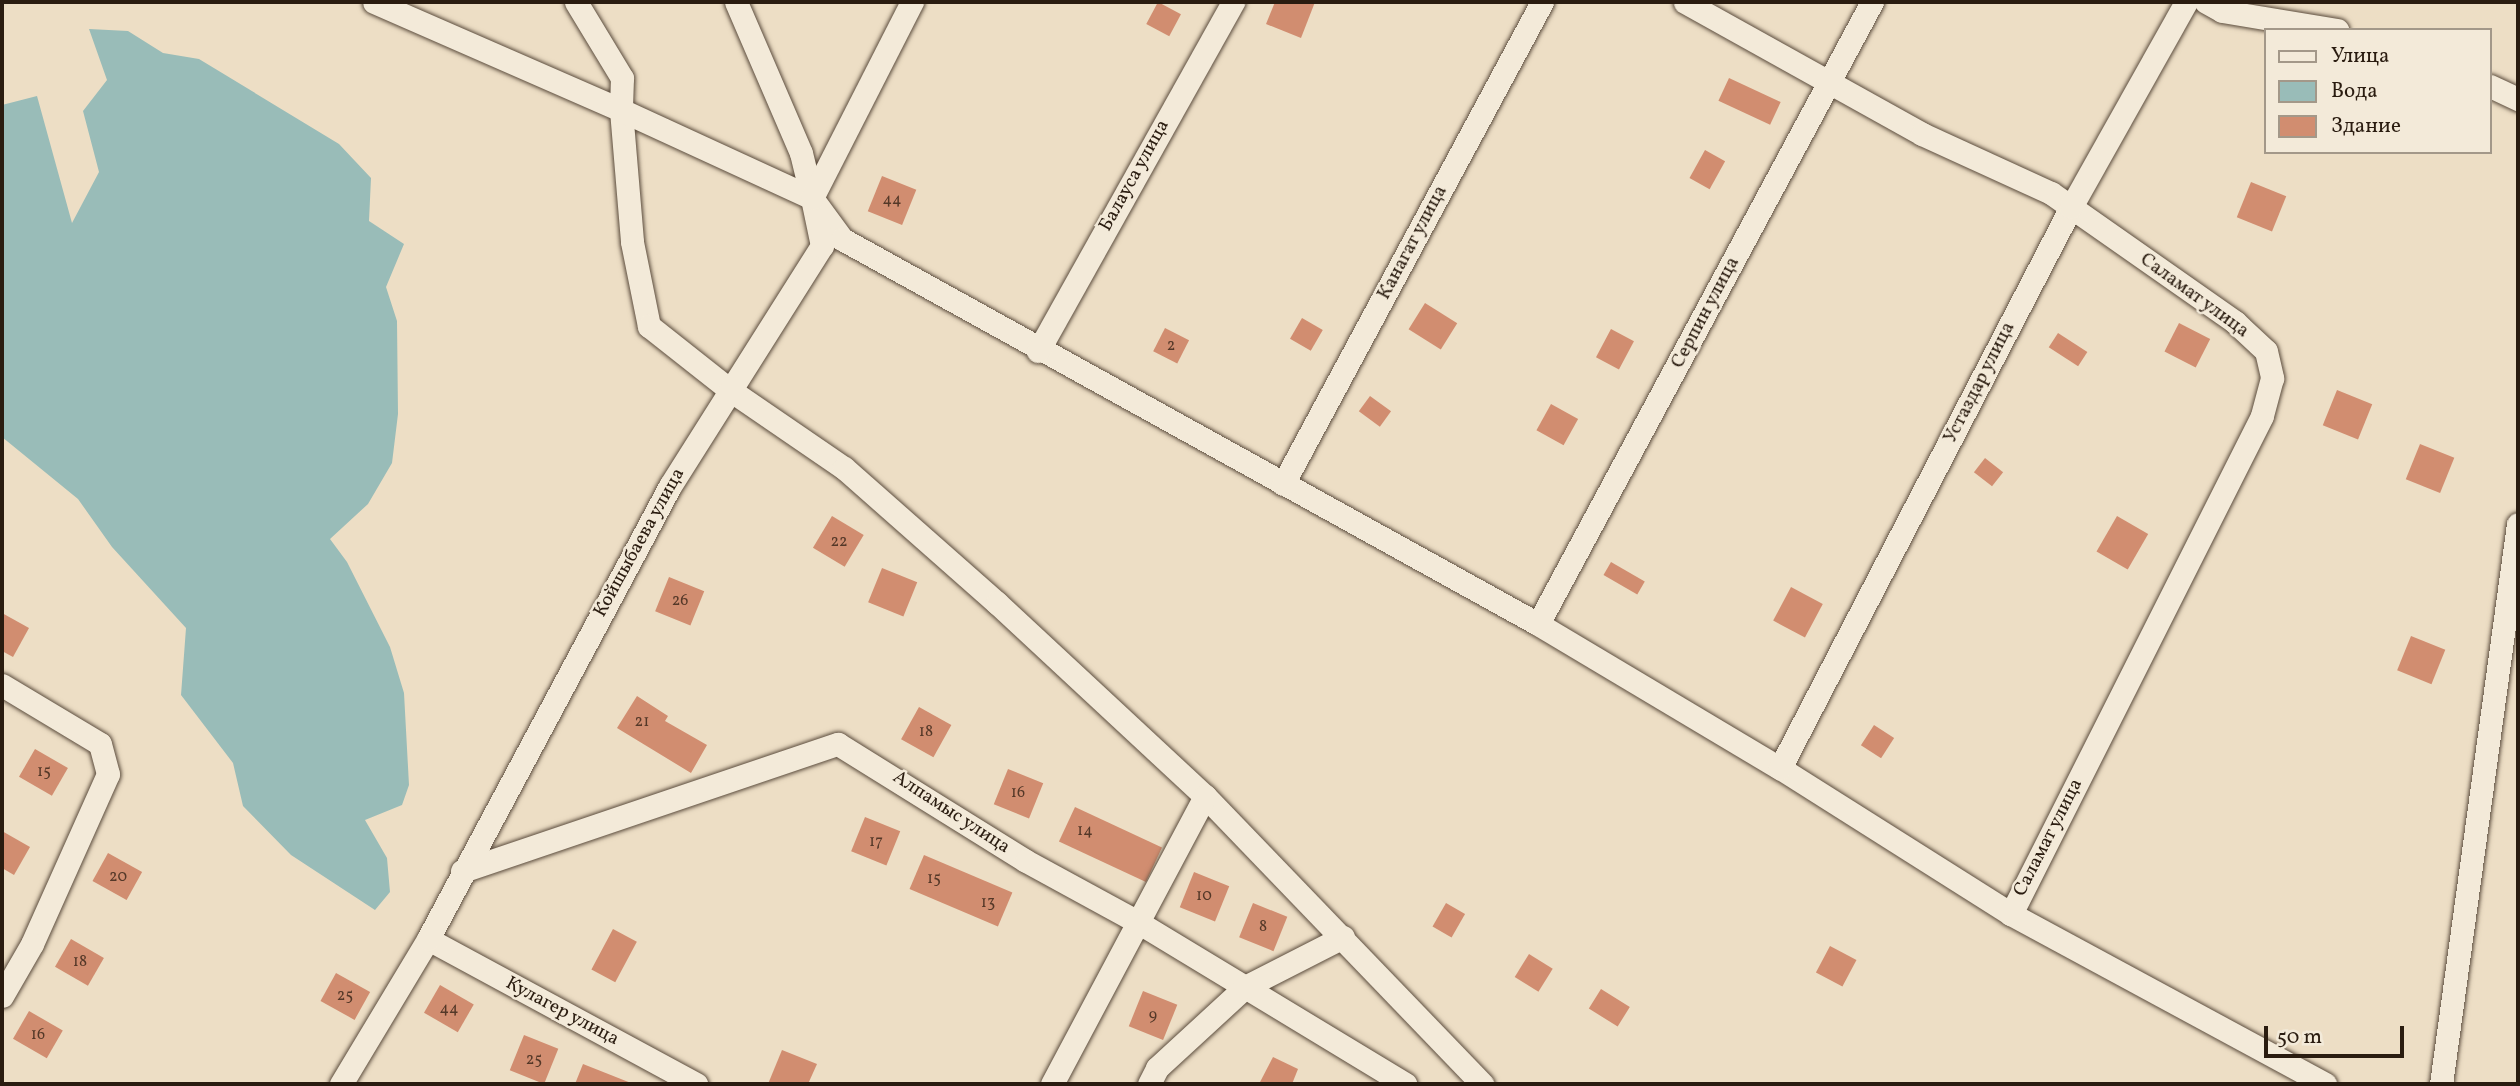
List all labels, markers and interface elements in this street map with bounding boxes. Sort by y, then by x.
legend [2264,28,2492,154]
text: Улица [2331,42,2389,71]
text: Вода [2331,77,2378,106]
text: Здание [2331,112,2401,141]
street label: Балауса улица [1095,116,1175,236]
street label: Канагат улица [1373,182,1453,304]
house number: 44 [882,190,902,210]
street label: Саламат улица [2135,249,2253,343]
street label: Серпин улица [1667,253,1745,373]
street label: Устаздар улица [1940,318,2020,448]
house number: 2 [1167,336,1175,356]
street label: Койшыбаева улица [589,464,691,622]
house number: 22 [830,532,848,552]
house number: 26 [672,591,688,611]
house number: 21 [635,712,649,732]
house number: 18 [919,722,933,742]
house number: 15 [37,762,51,782]
street label: Алпамыс улица [888,766,1014,860]
street label: Саламат улица [2009,775,2089,901]
house number: 16 [1011,783,1025,803]
house number: 14 [1077,821,1093,841]
house number: 17 [869,832,883,852]
house number: 20 [109,867,127,887]
house number: 15 [927,869,941,889]
house number: 10 [1196,886,1212,906]
house number: 13 [981,893,995,913]
house number: 8 [1259,917,1267,937]
house number: 18 [73,952,87,972]
street label: Кулагер улица [501,972,623,1052]
house number: 25 [337,986,353,1006]
house number: 44 [439,999,459,1019]
house number: 9 [1149,1006,1157,1026]
scale bar [2268,1012,2408,1056]
text: 50 m [2277,1023,2322,1052]
house number: 16 [31,1025,45,1045]
house number: 25 [526,1050,542,1070]

